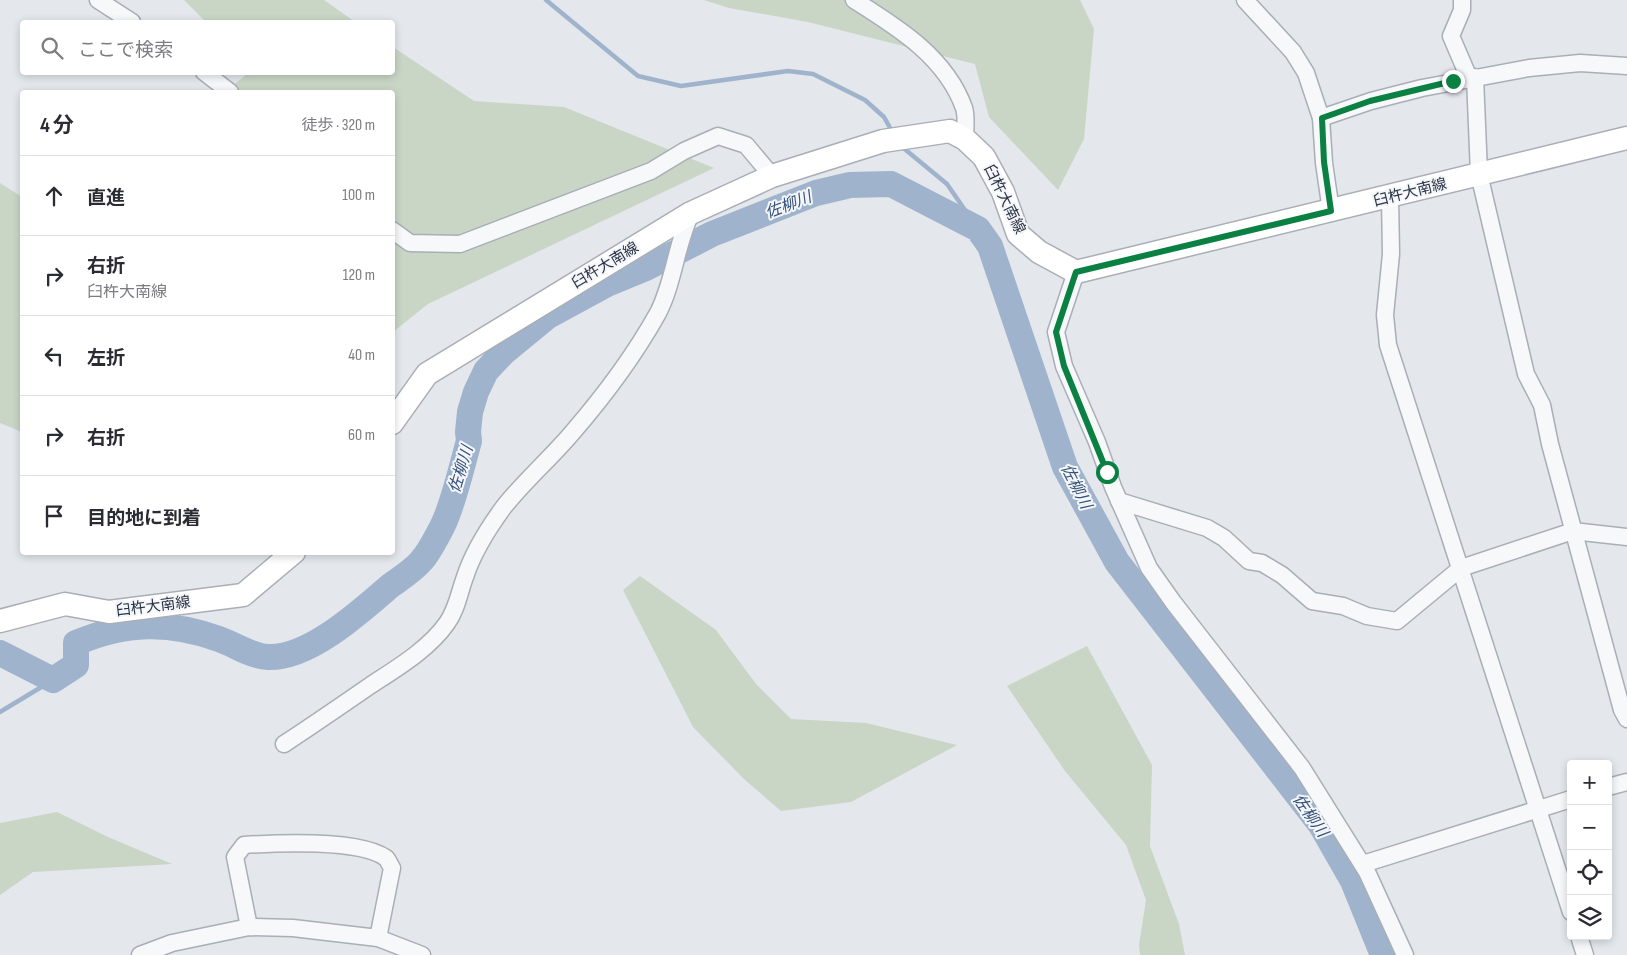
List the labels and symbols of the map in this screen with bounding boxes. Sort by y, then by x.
route end [1442,70,1465,93]
street label: 臼杵大南線 [980,161,1030,237]
street label: 臼杵大南線 [1371,174,1449,211]
water label: 佐柳川 [763,187,816,223]
street label: 臼杵大南線 [568,238,642,293]
water label: 佐柳川 [445,442,478,495]
water label: 佐柳川 [1056,461,1096,514]
route start [1096,461,1119,484]
street label: 臼杵大南線 [115,592,191,620]
water label: 佐柳川 [1288,791,1332,843]

